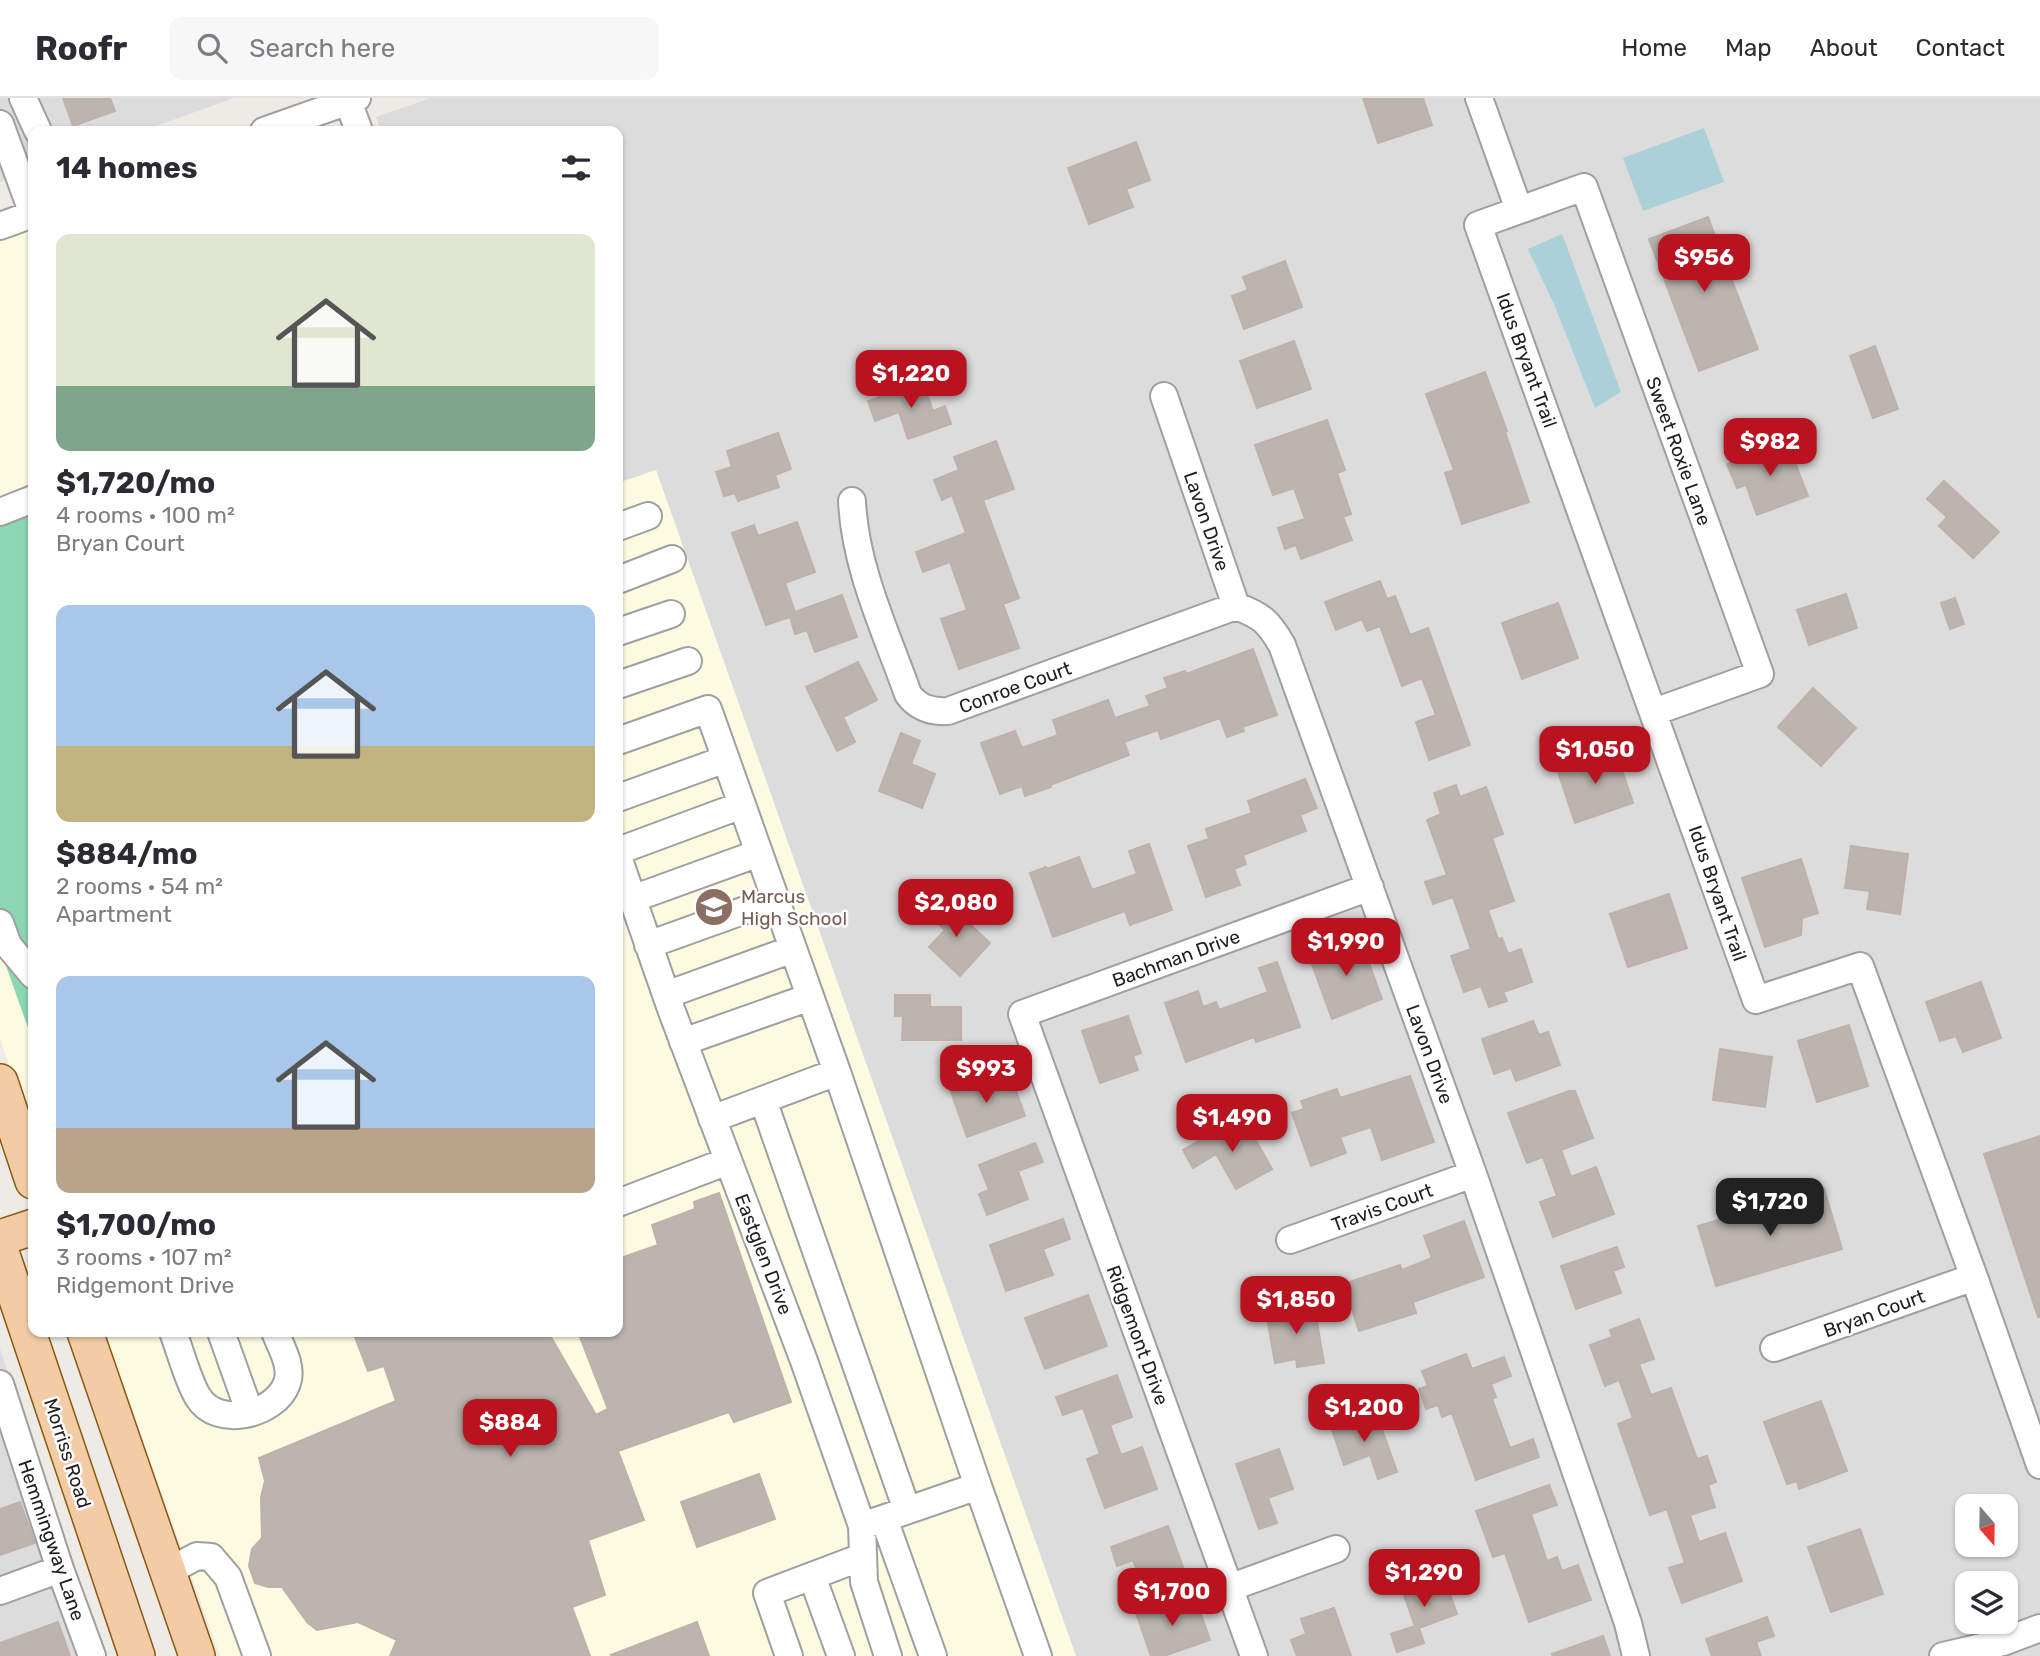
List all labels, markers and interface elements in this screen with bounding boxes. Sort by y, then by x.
search box [169,17,659,80]
text: Roofr [35,29,127,68]
icon: search [193,29,231,67]
text: Search here [249,33,395,64]
text: Home [1621,34,1687,62]
text: Map [1725,34,1772,62]
text: About [1810,34,1878,62]
text: Contact [1916,34,2005,62]
icon: filters [557,149,595,187]
text: 14 homes [56,150,198,186]
pin: $956 [1663,234,1745,294]
text: $956 [1674,243,1734,271]
icon: home [263,280,389,406]
street label: Idus Bryant Trail [1491,290,1562,431]
pin: $1,220 [854,350,968,410]
text: $1,220 [872,359,950,387]
street label: Sweet Roxie Lane [1641,374,1716,529]
pin: $982 [1729,418,1811,478]
text: $982 [1740,427,1800,455]
text: $1,720/mo [56,465,215,501]
street label: Lavon Drive [1179,468,1234,574]
text: 4 rooms · 100 m² [56,501,235,529]
text: Bryan Court [56,529,185,557]
icon: home [263,651,389,777]
street label: Conroe Court [956,656,1075,718]
pin: $1,050 [1538,726,1652,786]
text: $1,050 [1555,735,1635,763]
street label: Idus Bryant Trail [1684,822,1752,964]
text: $884/mo [56,836,198,872]
text: 2 rooms · 54 m² [56,872,223,900]
pin: $2,080 [899,880,1013,939]
place label: Marcus High School [741,885,847,930]
school or university icon: Marcus High School [693,886,735,928]
text: $2,080 [914,888,998,916]
text: Apartment [56,900,172,928]
pin: $1,990 [1289,918,1403,978]
street label: Bachman Drive [1109,925,1243,992]
text: $1,990 [1307,927,1385,955]
street label: Lavon Drive [1401,1001,1458,1107]
icon: home [263,1022,389,1148]
pin: $993 [945,1046,1027,1105]
text: $993 [956,1054,1016,1082]
pin: $1,490 [1175,1094,1289,1154]
text: $1,490 [1192,1103,1272,1131]
street label: Travis Court [1328,1178,1436,1236]
pin: $1,720 [1713,1178,1827,1238]
text: $1,720 [1732,1187,1808,1215]
street label: Eastglen Drive [730,1190,797,1318]
text: $1,700/mo [56,1207,216,1243]
text: 3 rooms · 107 m² [56,1243,232,1271]
street label: Ridgemont Drive [1102,1262,1174,1408]
text: Ridgemont Drive [56,1271,234,1299]
pin: $1,850 [1239,1276,1353,1336]
street label: Bryan Court [1820,1284,1929,1342]
text: $1,850 [1256,1285,1336,1313]
pin: $1,200 [1307,1384,1421,1444]
text: $1,200 [1324,1393,1404,1421]
street label: Morriss Road [39,1395,96,1511]
pin: $884 [469,1400,551,1459]
text: $884 [479,1408,541,1436]
street label: Hemmingway Lane [13,1457,90,1624]
north arrow [1955,1494,2018,1558]
map controls [1955,1494,2018,1634]
pin: $1,290 [1367,1550,1481,1609]
text: $1,290 [1385,1558,1463,1586]
pin: $1,700 [1115,1568,1229,1628]
button: layers [1955,1571,2018,1634]
text: $1,700 [1134,1577,1210,1605]

